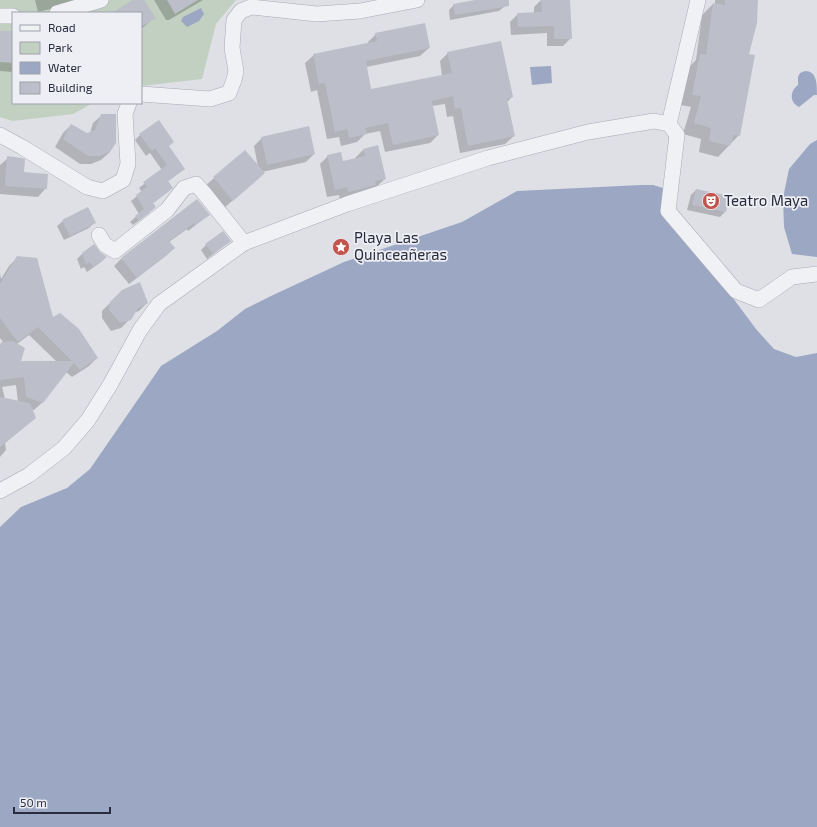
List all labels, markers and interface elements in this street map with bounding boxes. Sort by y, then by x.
legend [12,12,142,104]
text: Road [48,20,76,34]
text: Park [48,40,73,54]
text: Water [48,60,82,74]
text: Building [48,80,93,94]
theatre icon: Teatro Maya [701,191,721,211]
place label: Teatro Maya [724,191,808,209]
place label: Playa Las Quinceañeras [354,228,447,264]
place icon: Playa Las Quinceañeras [331,237,351,257]
scale bar [14,789,110,815]
text: 50 m [20,795,47,809]

